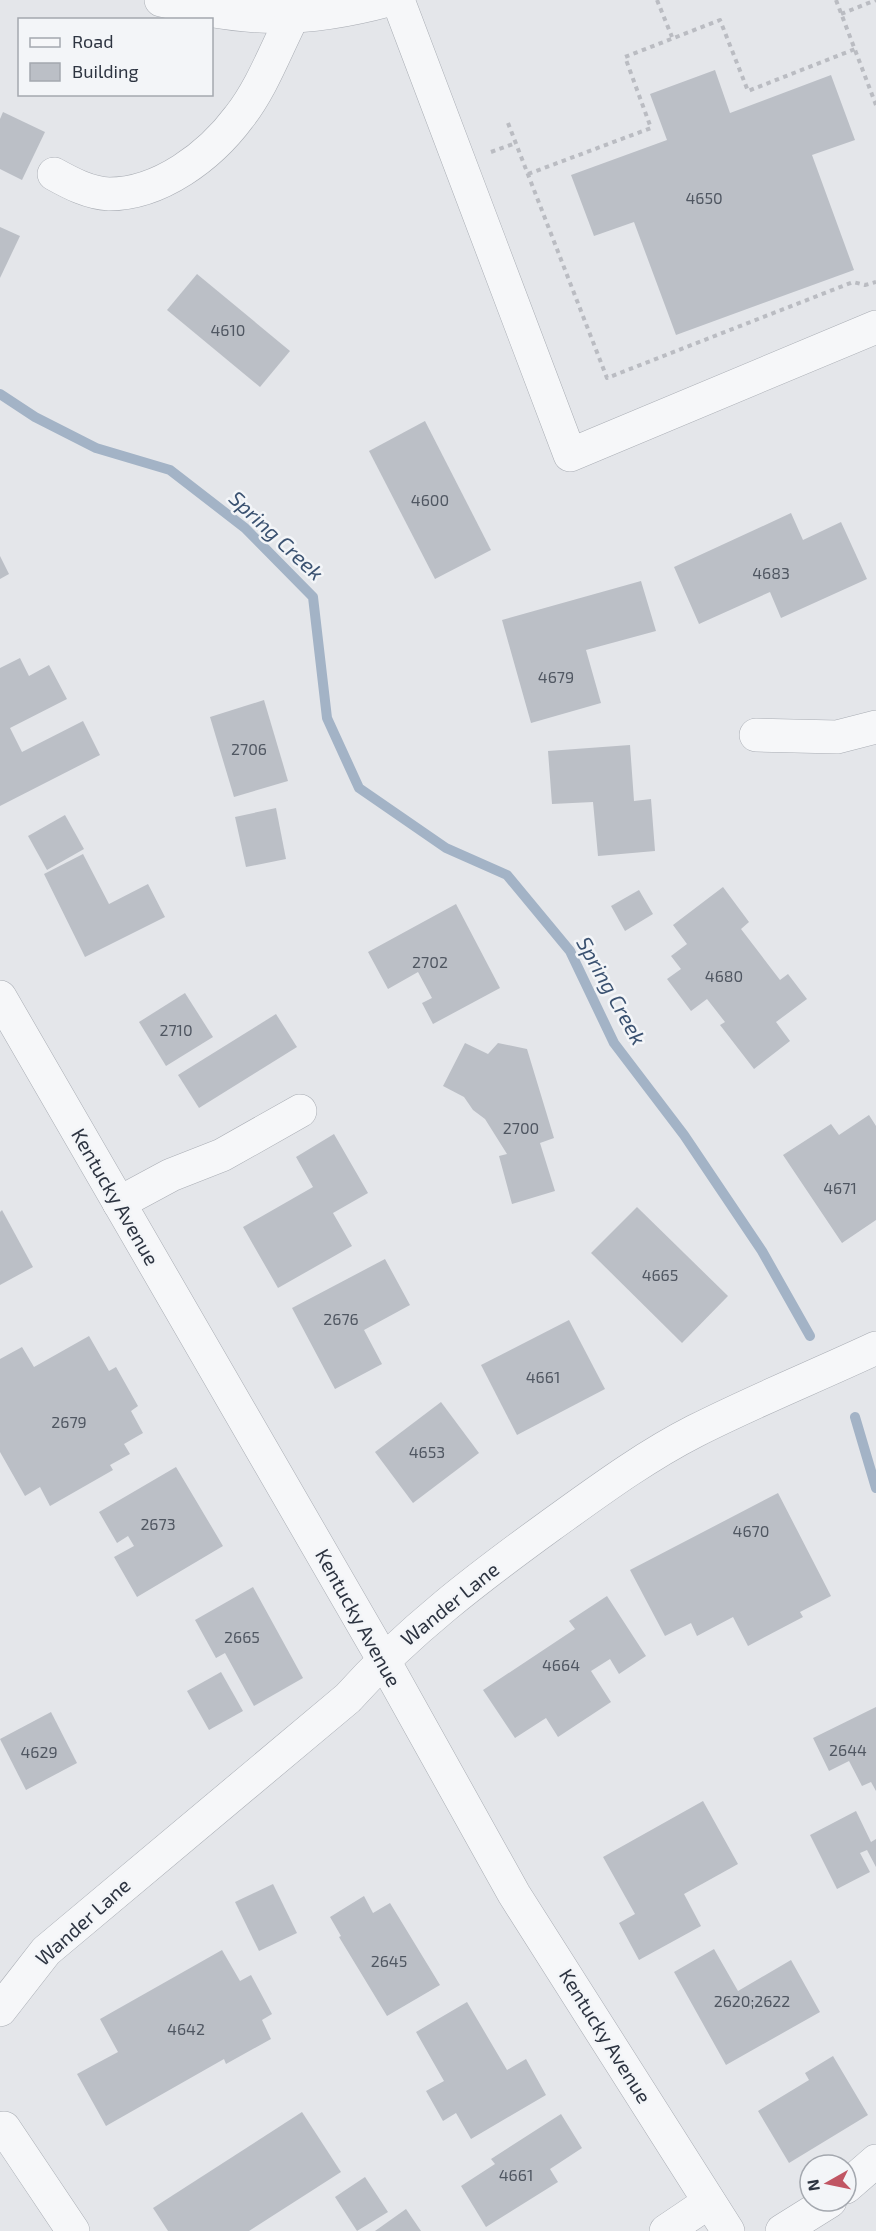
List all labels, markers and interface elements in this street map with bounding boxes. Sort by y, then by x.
legend [18,18,213,96]
text: Road [72,30,113,52]
text: Building [72,60,139,82]
house number: 4650 [685,188,723,207]
house number: 4610 [210,320,246,339]
water label: Spring Creek [225,485,329,585]
house number: 4600 [411,490,449,509]
house number: 4683 [752,563,790,582]
house number: 4679 [538,667,574,686]
house number: 2706 [231,739,267,758]
water label: Spring Creek [572,932,652,1049]
house number: 2702 [412,952,448,971]
house number: 4680 [705,966,743,985]
house number: 2710 [159,1020,193,1039]
house number: 2700 [503,1118,539,1137]
street label: Kentucky Avenue [67,1124,165,1269]
house number: 4671 [823,1178,857,1197]
house number: 4665 [642,1265,678,1284]
house number: 2676 [323,1309,359,1328]
house number: 4661 [526,1367,560,1386]
house number: 2679 [51,1412,87,1431]
house number: 4653 [409,1442,445,1461]
house number: 2673 [140,1514,176,1533]
house number: 4670 [733,1521,769,1540]
street label: Kentucky Avenue [311,1544,407,1691]
street label: Wander Lane [395,1556,503,1650]
house number: 2665 [224,1627,260,1646]
house number: 4664 [542,1655,580,1674]
house number: 2644 [829,1740,867,1759]
house number: 4629 [20,1742,58,1761]
street label: Wander Lane [30,1872,135,1970]
house number: 2645 [371,1951,407,1970]
street label: Kentucky Avenue [555,1964,657,2107]
house number: 2620;2622 [714,1991,790,2010]
house number: 4642 [167,2019,205,2038]
north arrow [798,2153,858,2213]
house number: 4661 [499,2165,533,2184]
text: N [802,2178,823,2193]

